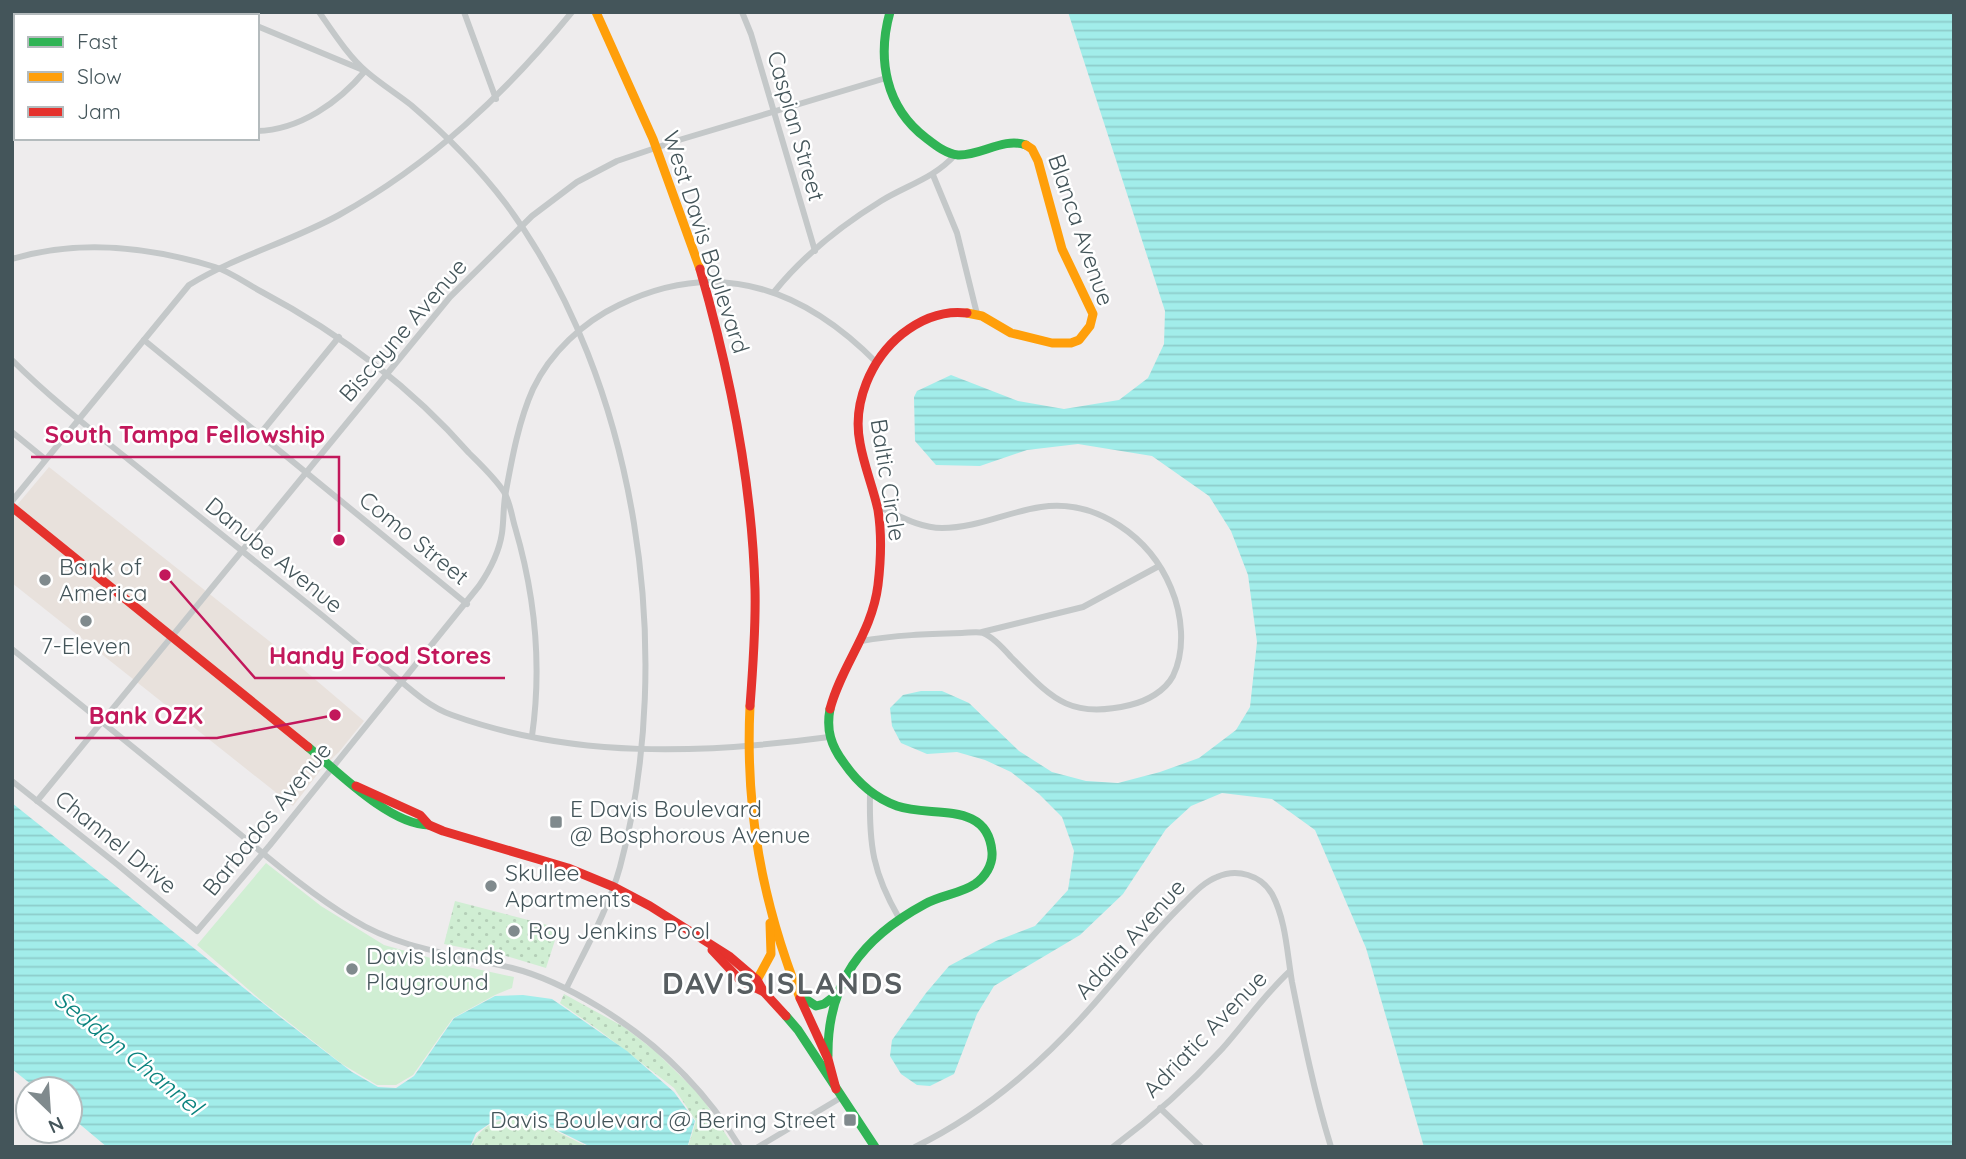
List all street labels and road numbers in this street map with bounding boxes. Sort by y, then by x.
street label: Caspian Street [761,47,832,205]
street label: West Davis Boulevard [657,127,756,357]
street label: Blanca Avenue [1042,150,1121,309]
street label: Biscayne Avenue [332,252,473,407]
street label: Baltic Circle [865,417,912,543]
street label: Como Street [354,485,475,591]
street label: Danube Avenue [200,490,349,619]
street label: Barbados Avenue [196,736,337,901]
street label: Channel Drive [49,784,183,900]
street label: Adalia Avenue [1068,873,1191,1005]
street label: Adriatic Avenue [1137,964,1273,1103]

